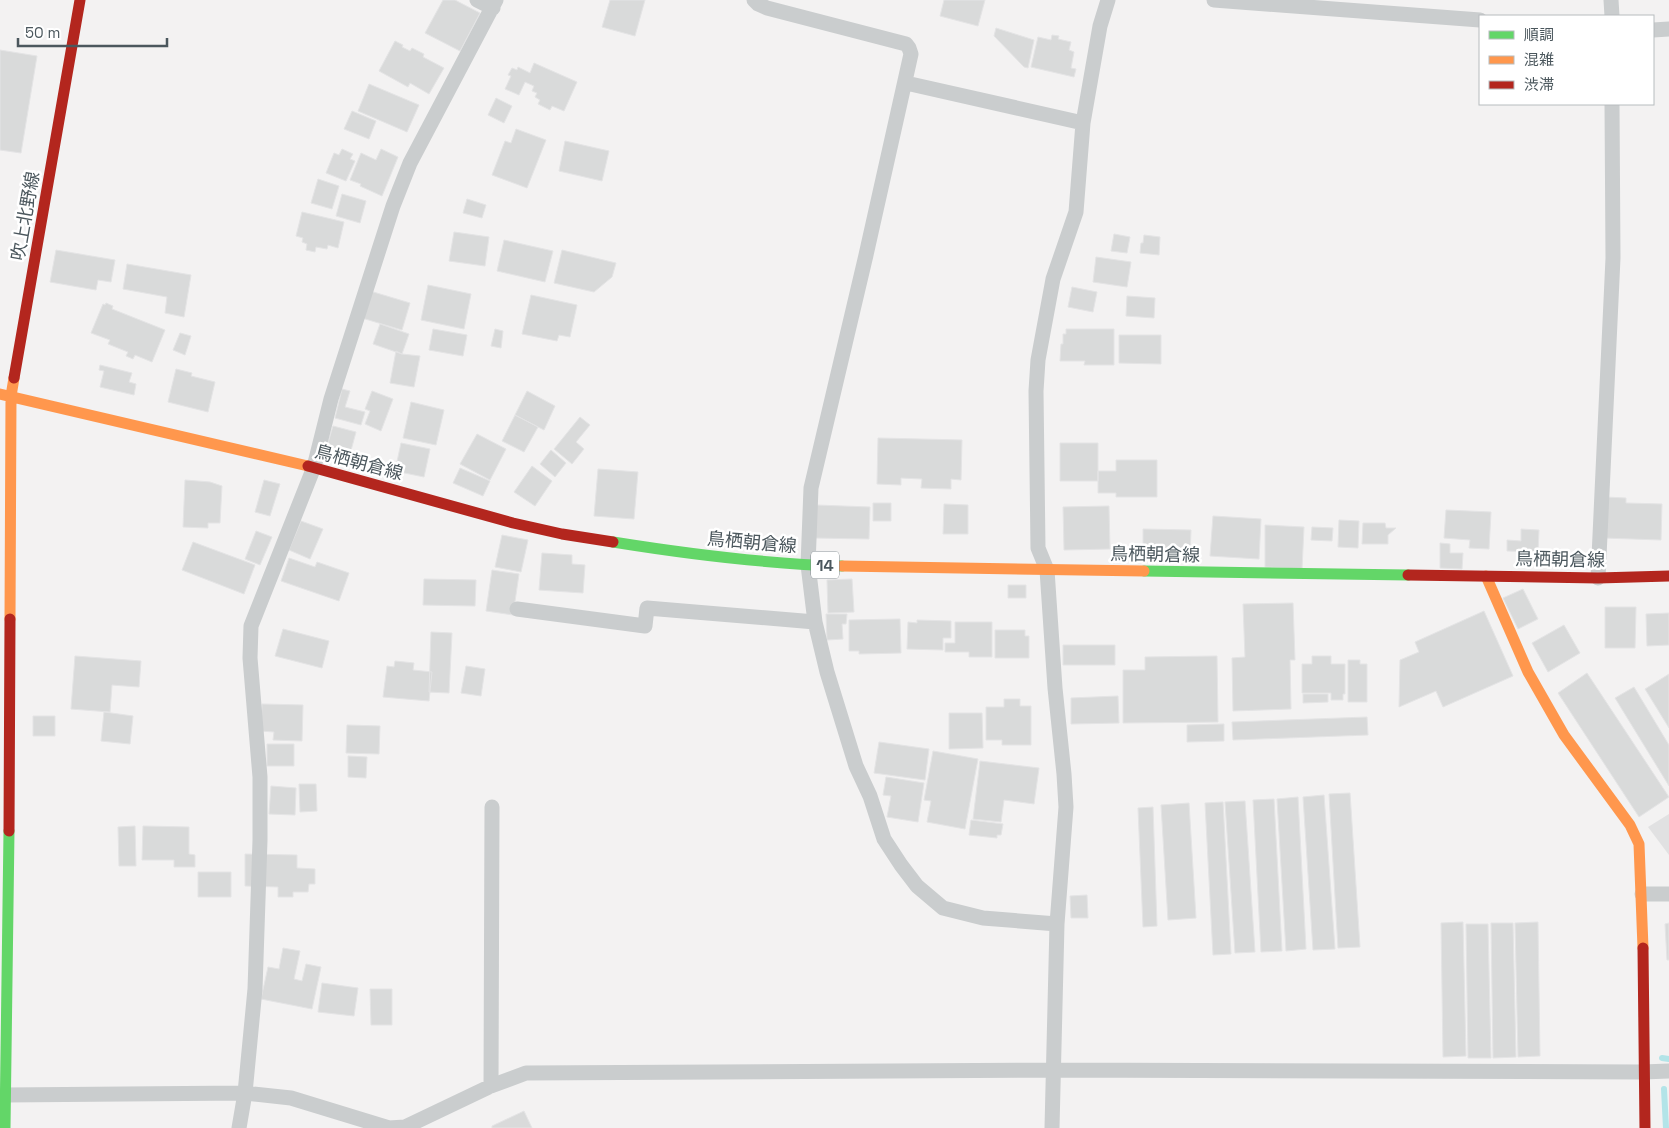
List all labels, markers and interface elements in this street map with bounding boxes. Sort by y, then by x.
scale bar [18,15,166,47]
legend [1479,15,1654,105]
text: 50 m [25,23,60,42]
text: 順調 [1524,25,1554,44]
text: 混雑 [1524,50,1554,69]
text: 渋滞 [1524,75,1554,94]
street label: 吹上北野線 [6,170,44,262]
street label: 鳥栖朝倉線 [313,439,405,485]
street label: 鳥栖朝倉線 [706,527,798,557]
street label: 鳥栖朝倉線 [1110,542,1200,566]
street label: 鳥栖朝倉線 [1515,547,1605,571]
road number: 14 [811,552,839,578]

